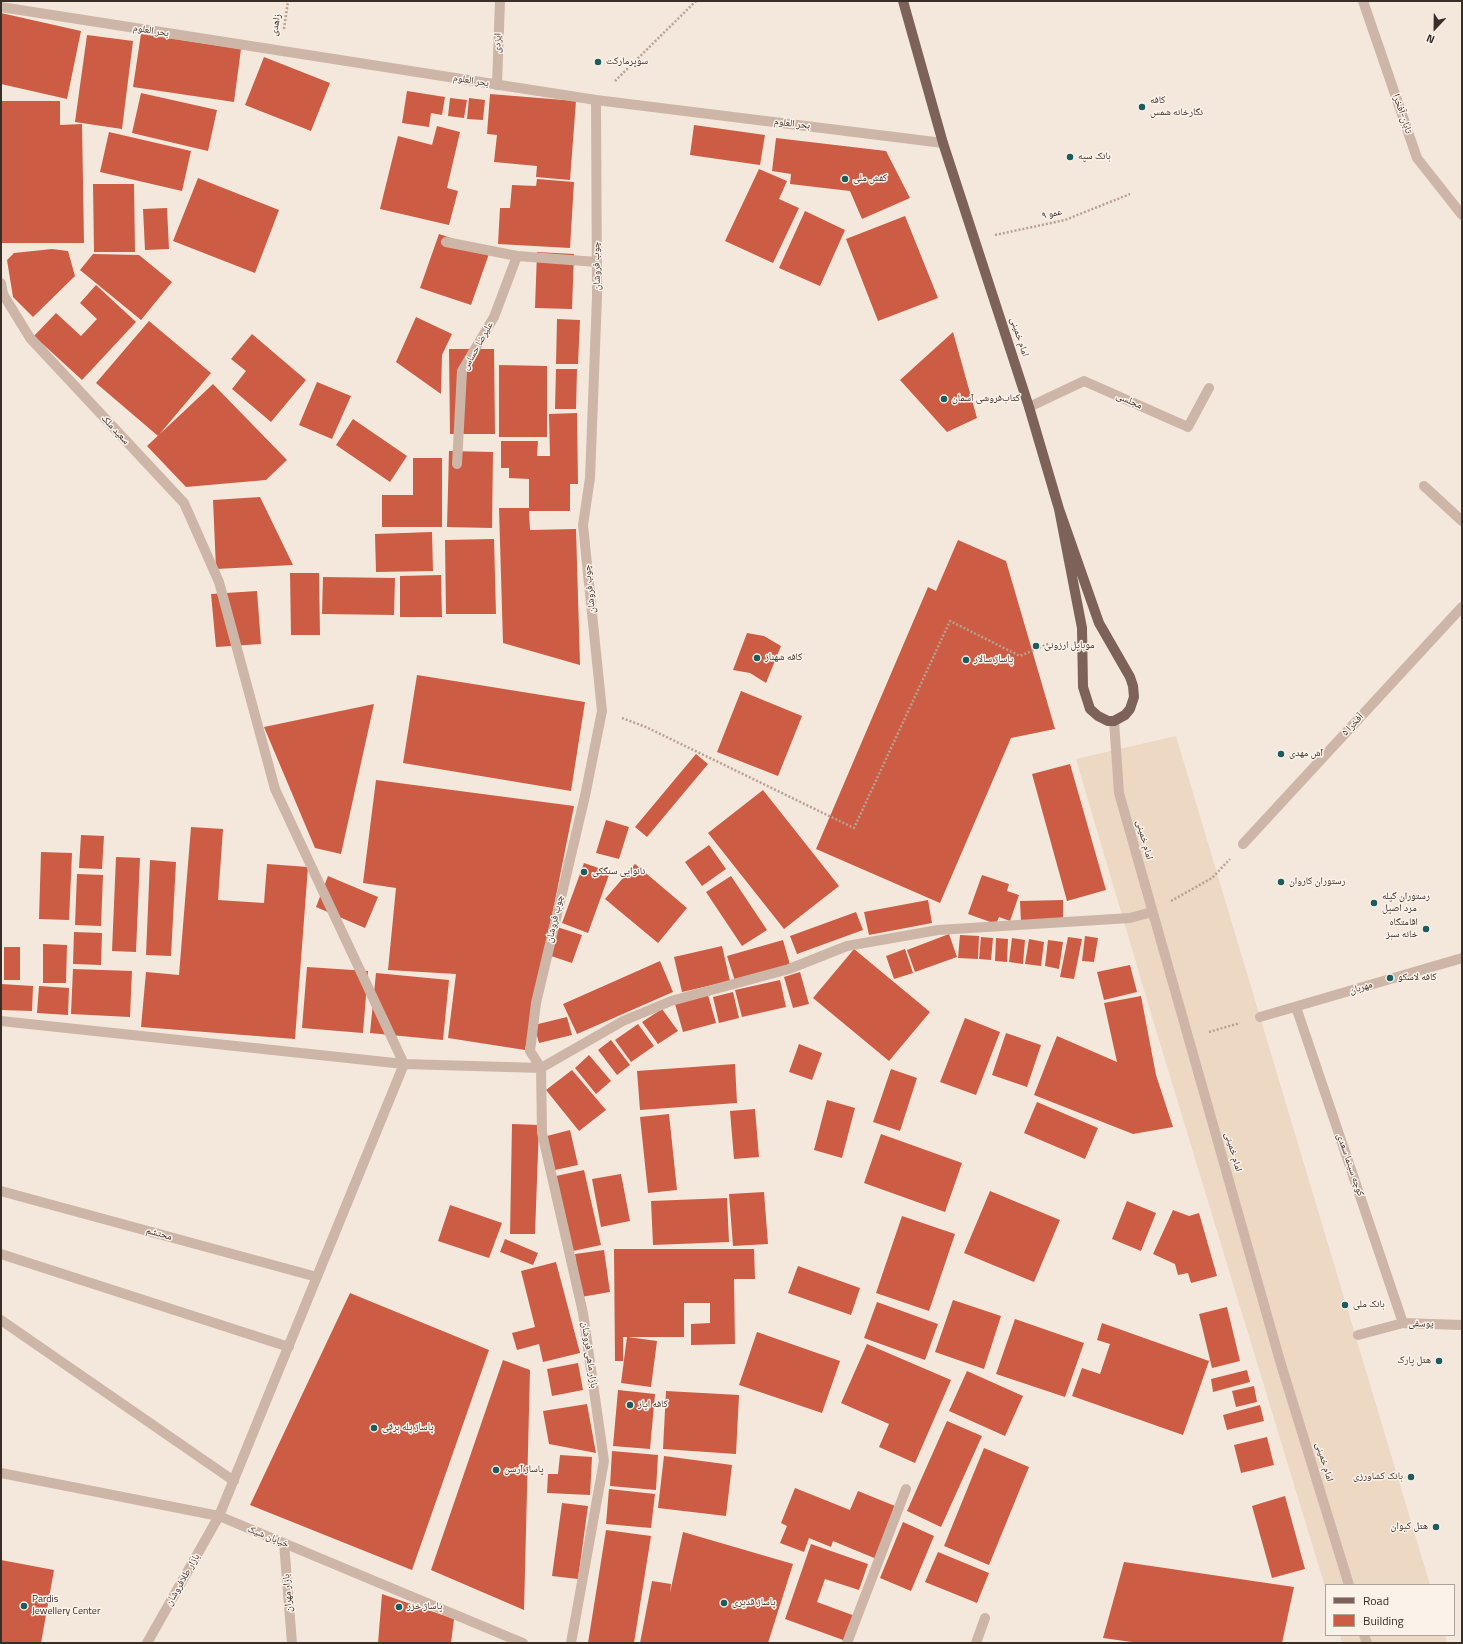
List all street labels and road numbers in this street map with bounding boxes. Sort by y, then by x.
street label: زاهدی [268,13,284,37]
street label: بحر العلوم [132,22,170,40]
street label: ایزدی [492,33,504,53]
street label: بحر العلوم [452,72,490,90]
street label: تابان-آفخرا [1390,93,1414,135]
street label: بحر العلوم [773,116,811,132]
street label: عمو ۹ [1041,206,1063,222]
street label: چوب فروشان [591,241,603,291]
street label: امام خمینی [1007,316,1031,358]
street label: علیرضا حساس [460,320,496,372]
street label: مجلسی [1114,390,1144,412]
street label: سعید ملک [98,413,132,447]
street label: چوب فروشان [581,564,599,614]
street label: آفخرا ۵ [1340,711,1366,739]
street label: امام خمینی [1133,819,1155,861]
street label: چوب فروشان [544,894,566,944]
street label: مهربان [1348,979,1374,997]
street label: امام خمینی [1222,1131,1244,1173]
street label: کوچه سینما سعدی [1334,1132,1366,1198]
street label: محتشم [145,1225,173,1243]
street label: یوسفی [1408,1318,1434,1330]
street label: بازار ماهی فروشان [578,1321,600,1389]
street label: امام خمینی [1312,1441,1336,1483]
street label: خیابان شیک [245,1523,291,1551]
street label: بازار طلافروشان [163,1552,203,1608]
street label: بازار مهران [281,1574,295,1612]

